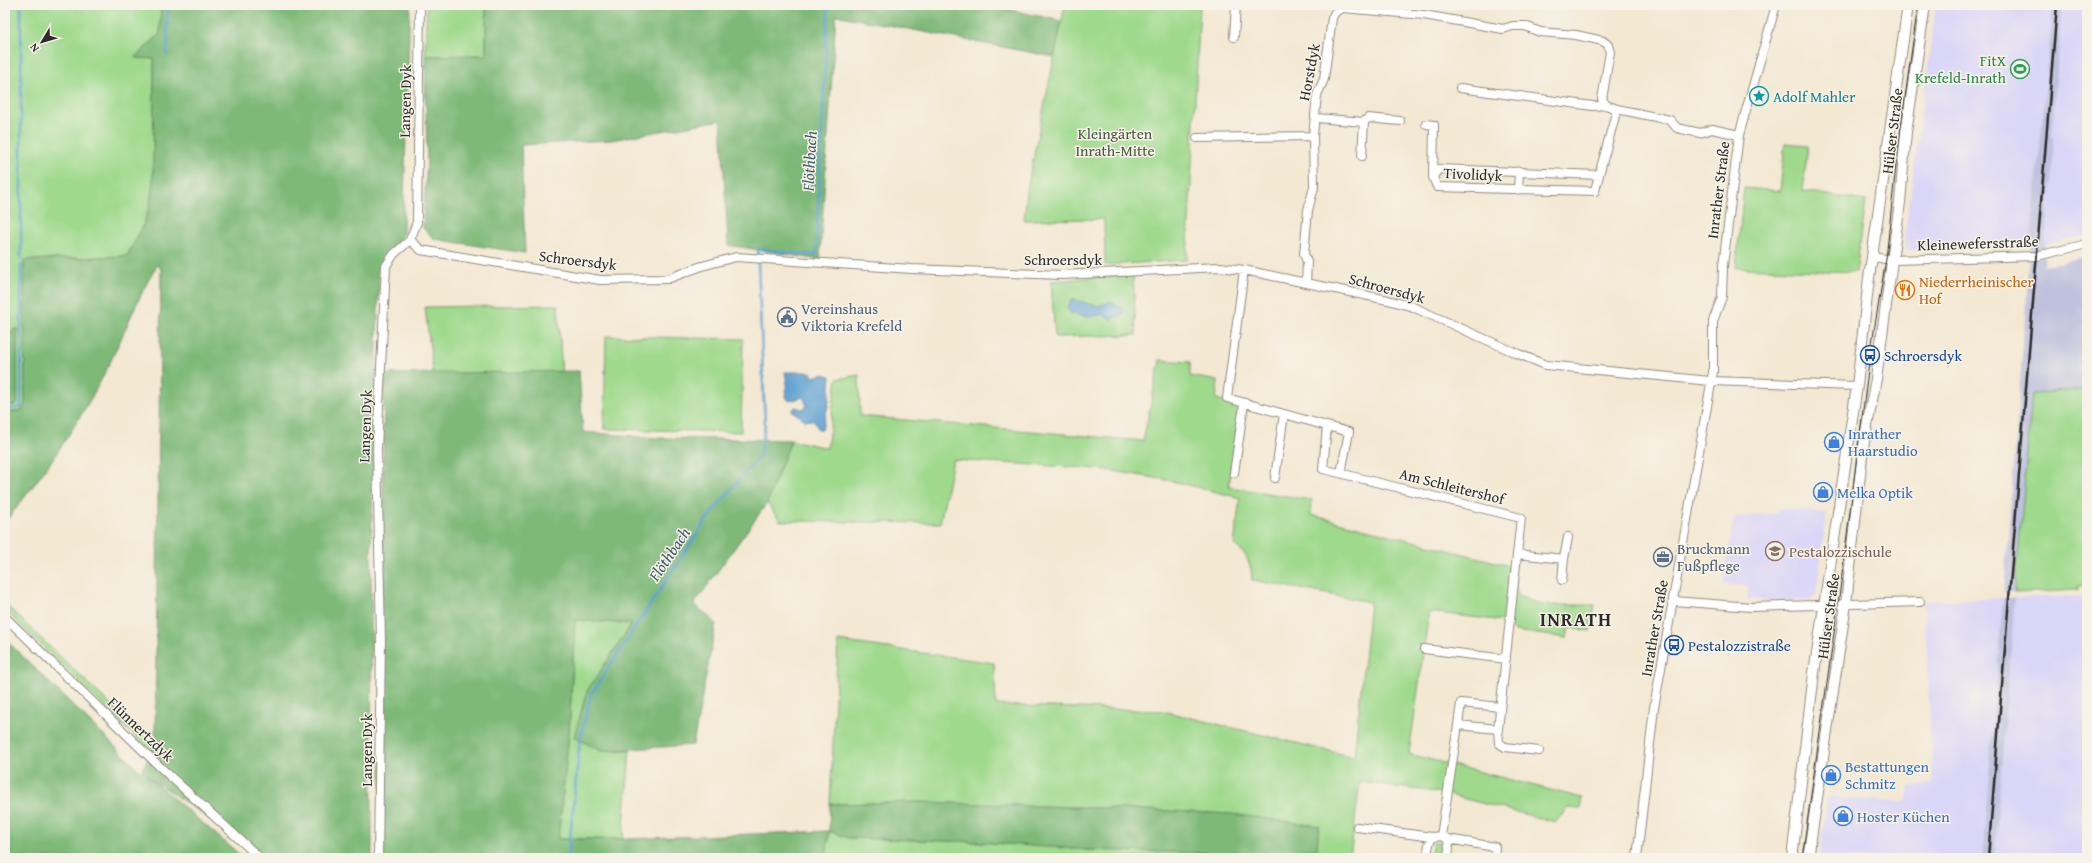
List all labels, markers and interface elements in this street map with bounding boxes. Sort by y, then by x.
north arrow [22,22,62,62]
text: N [25,40,43,56]
street label: Horstdyk [1293,41,1325,103]
place label: FitX Krefeld-Inrath [1915,50,2007,88]
sports icon: FitX Krefeld-Inrath [2009,58,2031,80]
street label: Langen Dyk [394,64,416,138]
place icon: Adolf Mahler [1748,85,1770,107]
place label: Adolf Mahler [1773,86,1855,107]
street label: Hülser Straße [1876,87,1908,175]
park label: Kleingärten Inrath-Mitte [1075,123,1155,161]
water label: Flöthbach [795,130,823,193]
street label: Inrather Straße [1702,140,1734,240]
street label: Tivolidyk [1443,162,1503,186]
street label: Kleinewefersstraße [1917,230,2039,256]
street label: Schroersdyk [538,245,618,275]
street label: Schroersdyk [1024,249,1102,270]
street label: Schroersdyk [1347,268,1428,308]
place label: Niederrheinischer Hof [1919,271,2034,309]
restaurant icon: Niederrheinischer Hof [1894,279,1916,301]
place label: Vereinshaus Viktoria Krefeld [801,298,902,336]
public building icon: Vereinshaus Viktoria Krefeld [776,306,798,328]
bus stop icon: Schroersdyk [1859,344,1881,366]
place label: Schroersdyk [1884,345,1962,366]
street label: Langen Dyk [353,389,377,463]
place label: Inrather Haarstudio [1848,423,1918,461]
shop icon: Inrather Haarstudio [1823,431,1845,453]
street label: Am Schleitershof [1397,463,1509,510]
shop icon: Melka Optik [1812,481,1834,503]
place label: Melka Optik [1837,482,1913,503]
water label: Flöthbach [642,522,696,587]
place label: Bruckmann Fußpflege [1677,538,1751,576]
school or university icon: Pestalozzischule [1764,540,1786,562]
place label: Pestalozzischule [1789,541,1892,562]
office icon: Bruckmann Fußpflege [1652,546,1674,568]
street label: Hülser Straße [1812,572,1844,660]
street label: Inrather Straße [1635,578,1673,678]
district label: INRATH [1540,605,1612,633]
bus stop icon: Pestalozzistraße [1663,634,1685,656]
place label: Pestalozzistraße [1688,635,1791,656]
street label: Flünnertzdyk [103,692,179,766]
street label: Langen Dyk [356,713,377,787]
place label: Bestattungen Schmitz [1845,756,1930,794]
shop icon: Bestattungen Schmitz [1820,764,1842,786]
shop icon: Hoster Küchen [1832,805,1854,827]
place label: Hoster Küchen [1857,806,1950,827]

